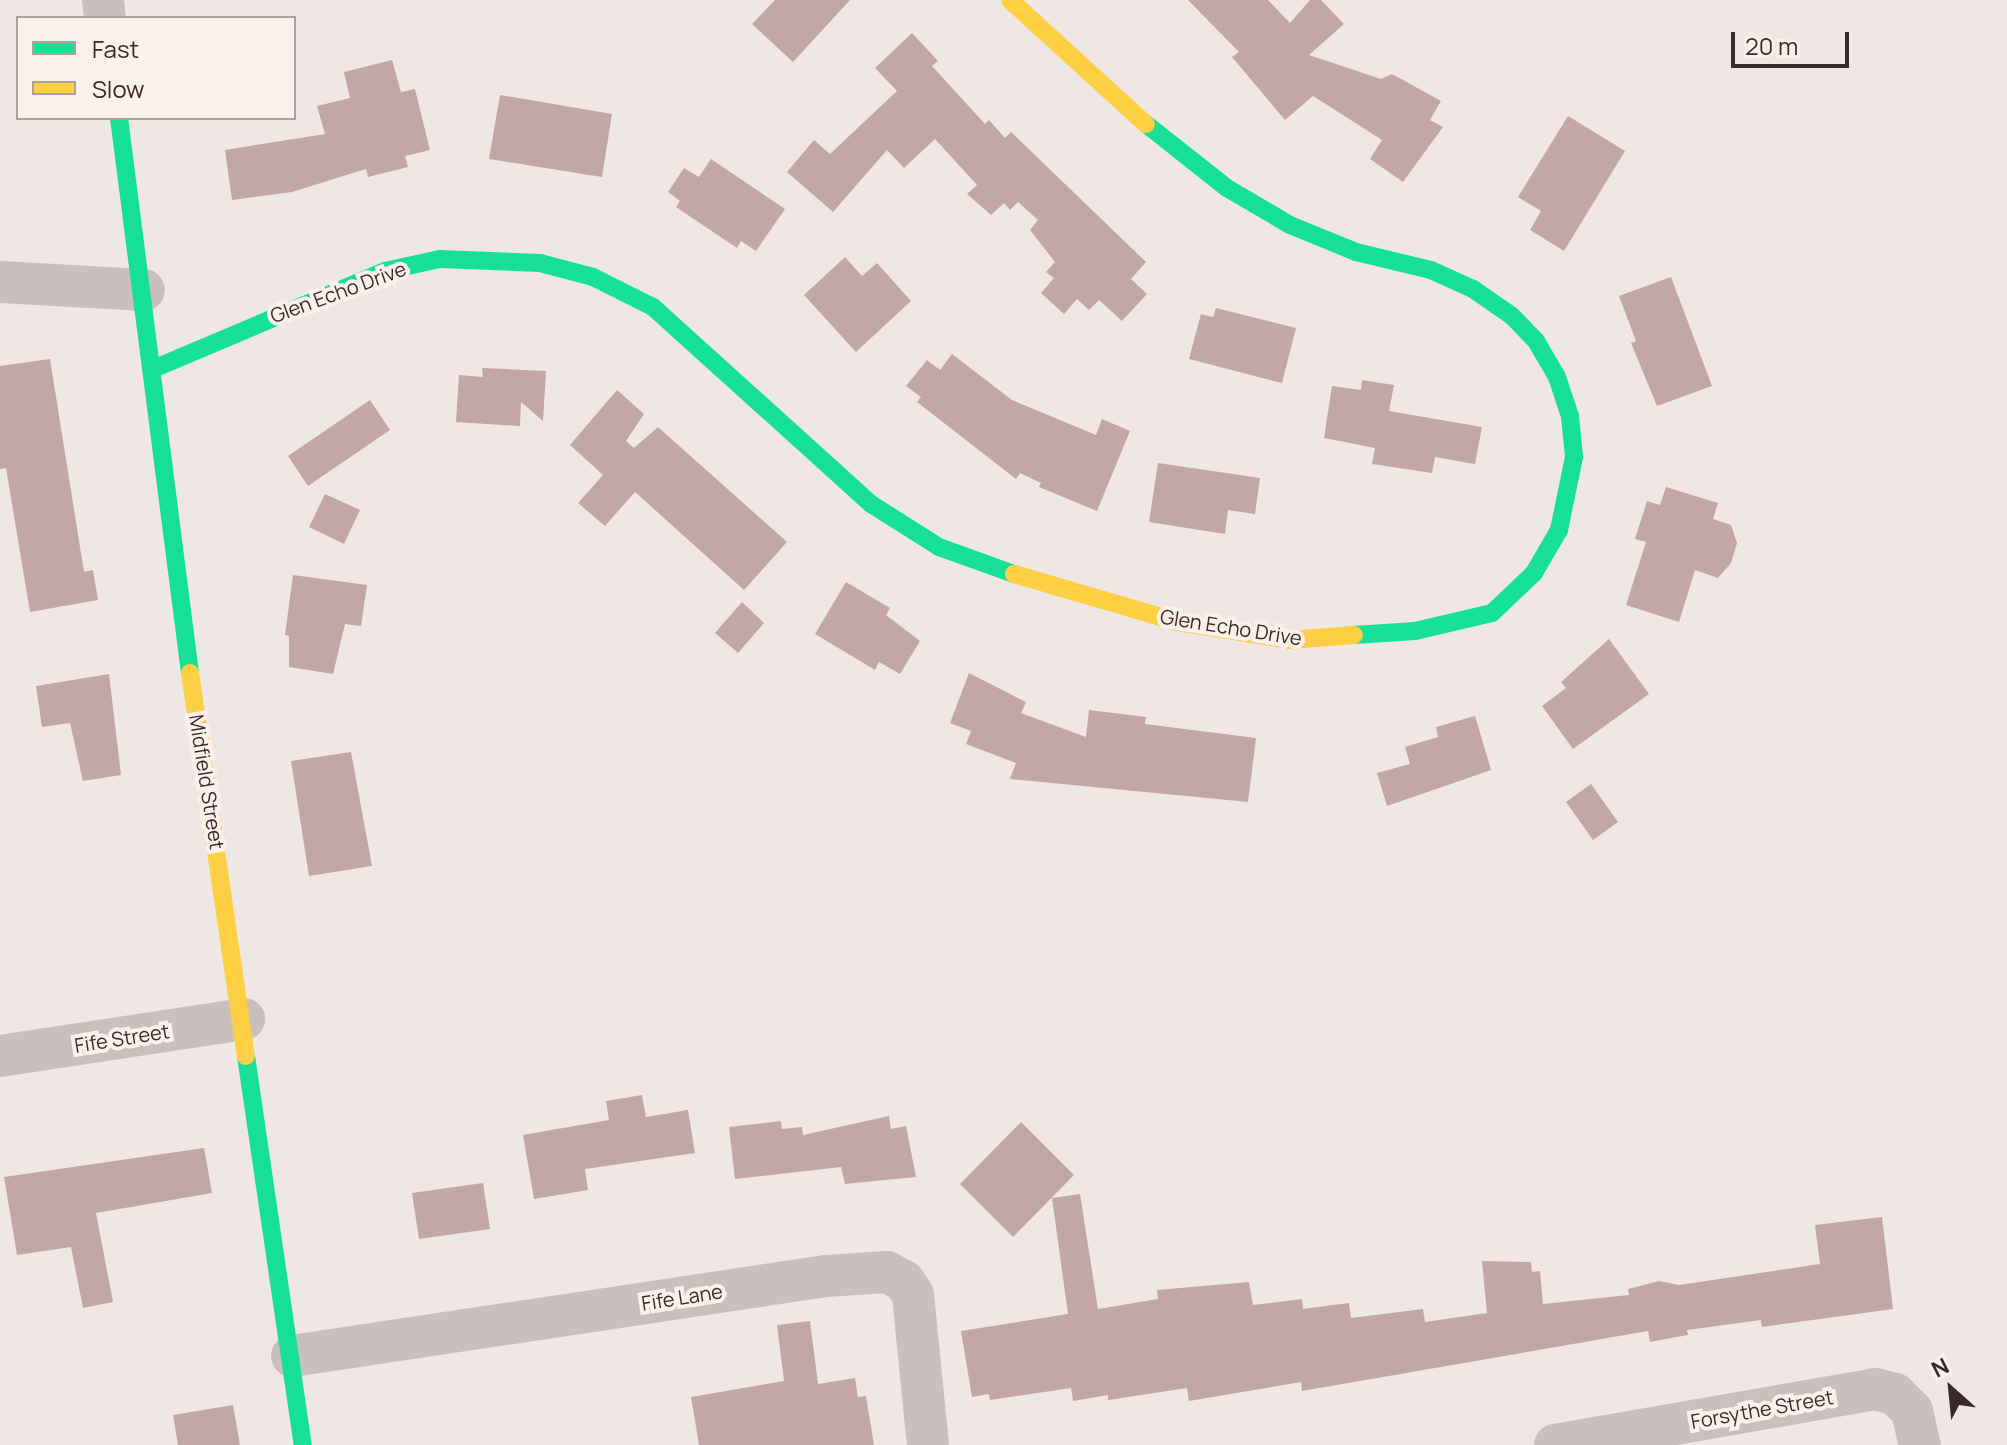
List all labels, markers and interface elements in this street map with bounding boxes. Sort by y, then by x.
legend [16,16,296,120]
scale bar [1735,16,1853,66]
text: 20 m [1745,29,1798,62]
text: Fast [92,32,139,65]
text: Slow [92,72,145,105]
street label: Glen Echo Drive [267,256,409,328]
street label: Glen Echo Drive [1159,604,1303,650]
street label: Midfield Street [184,713,230,851]
street label: Fife Street [73,1019,171,1057]
street label: Fife Lane [640,1279,724,1315]
north arrow [1911,1349,1991,1429]
text: N [1926,1351,1954,1385]
street label: Forsythe Street [1689,1385,1835,1433]

